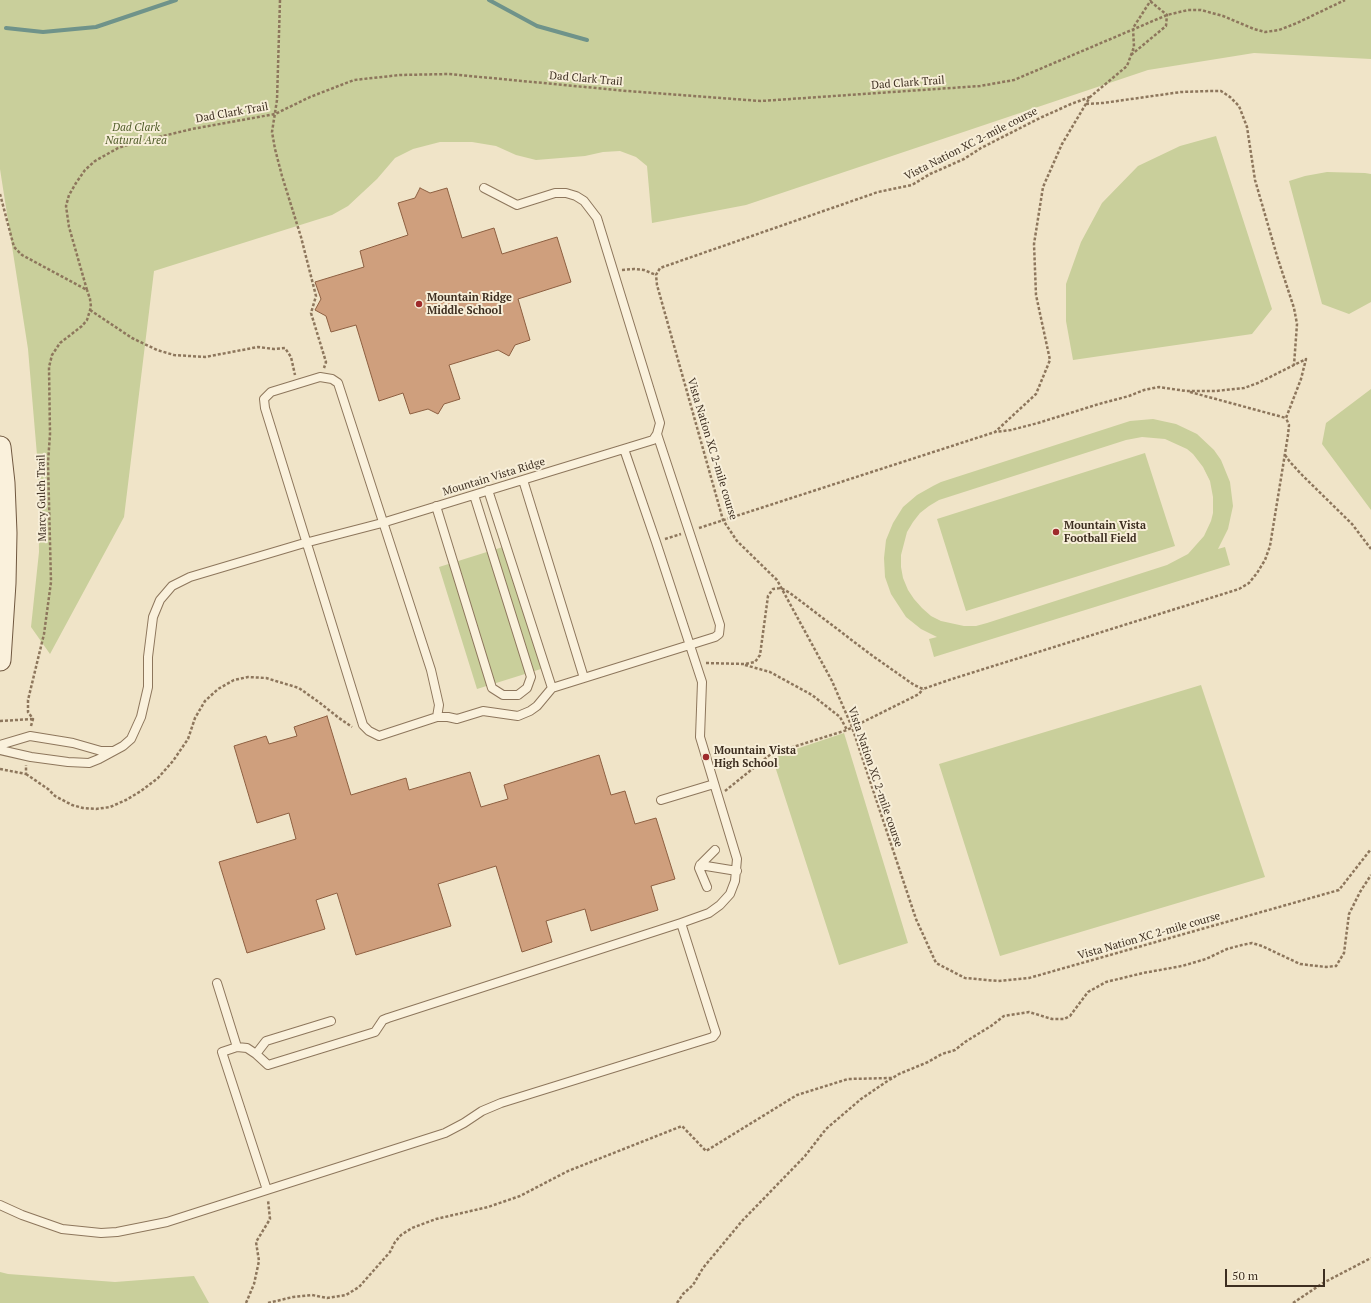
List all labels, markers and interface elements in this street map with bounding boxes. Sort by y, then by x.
street label: Dad Clark Trail [549,69,623,89]
street label: Dad Clark Trail [871,74,945,92]
street label: Dad Clark Trail [195,100,269,126]
street label: Vista Nation XC 2-mile course [902,105,1040,183]
park label: Dad Clark Natural Area [105,121,167,147]
place label: Mountain Ridge Middle School [427,291,512,317]
marker: Mountain Ridge Middle School [414,299,424,309]
street label: Vista Nation XC 2-mile course [684,376,740,522]
street label: Marcy Gulch Trail [35,454,49,542]
street label: Mountain Vista Ridge [441,455,547,499]
place label: Mountain Vista Football Field [1064,519,1146,545]
marker: Mountain Vista Football Field [1051,527,1061,537]
street label: Vista Nation XC 2-mile course [845,705,905,849]
place label: Mountain Vista High School [714,744,796,770]
marker: Mountain Vista High School [701,752,711,762]
street label: Vista Nation XC 2-mile course [1076,909,1222,963]
scale bar [1227,1261,1327,1287]
text: 50 m [1232,1268,1258,1283]

